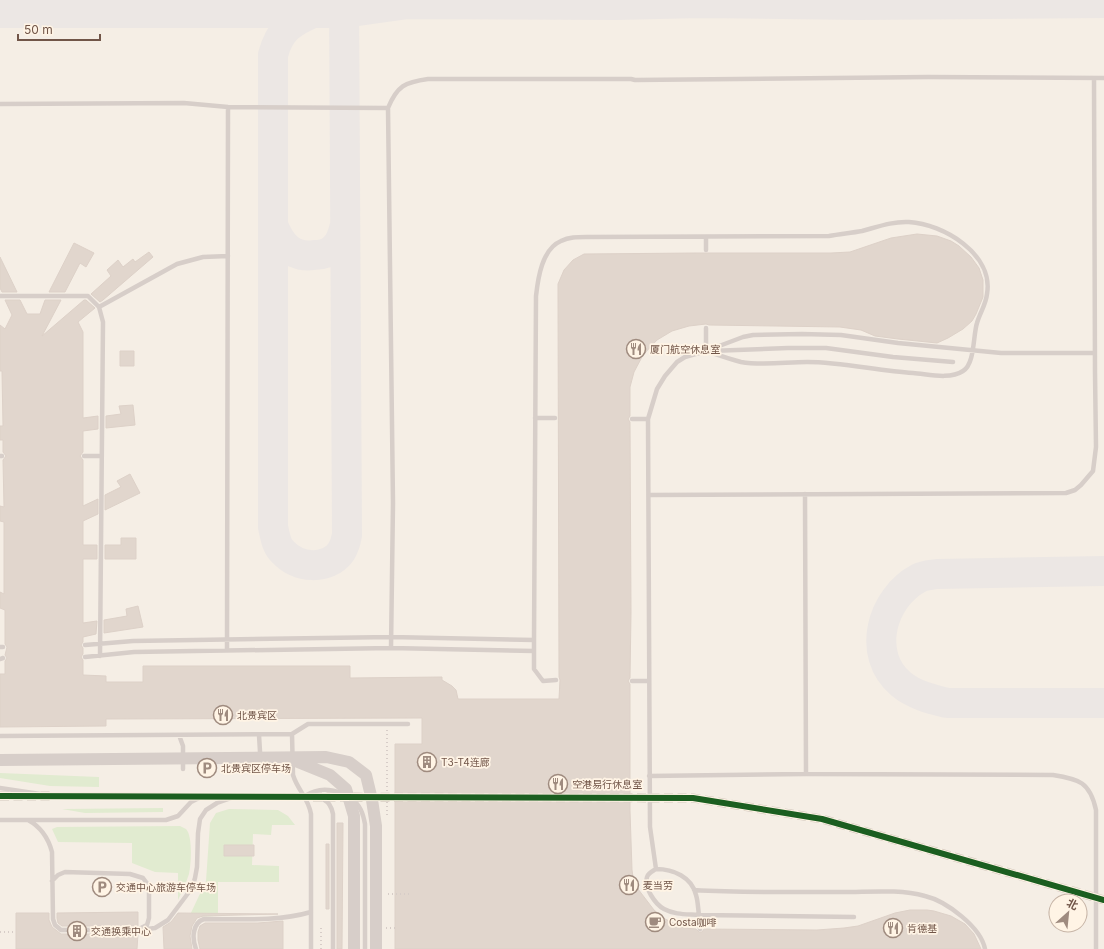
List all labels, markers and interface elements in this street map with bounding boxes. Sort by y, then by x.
scale bar [18,16,100,42]
text: 50 m [24,22,53,37]
restaurant icon: 厦门航空休息室 [625,338,647,360]
place label: 厦门航空休息室 [650,343,720,355]
restaurant icon: 北贵宾区 [212,704,234,726]
place label: 北贵宾区 [237,709,277,721]
building icon: T3-T4连廊 [416,751,438,773]
place label: T3-T4连廊 [441,756,490,768]
parking icon: 北贵宾区停车场 [196,757,218,779]
place label: 北贵宾区停车场 [221,762,291,774]
restaurant icon: 空港易行休息室 [547,773,569,795]
place label: 空港易行休息室 [572,778,642,790]
restaurant icon: 麦当劳 [618,874,640,896]
parking icon: 交通中心旅游车停车场 [91,876,113,898]
place label: 麦当劳 [643,879,673,891]
place label: 交通中心旅游车停车场 [116,881,216,893]
north arrow [1048,893,1088,933]
text: 北 [1064,895,1081,913]
cafe icon: Costa咖啡 [644,911,666,933]
place label: Costa咖啡 [669,916,717,928]
restaurant icon: 肯德基 [882,917,904,939]
building icon: 交通换乘中心 [66,920,88,942]
place label: 肯德基 [907,922,937,934]
place label: 交通换乘中心 [91,925,151,937]

